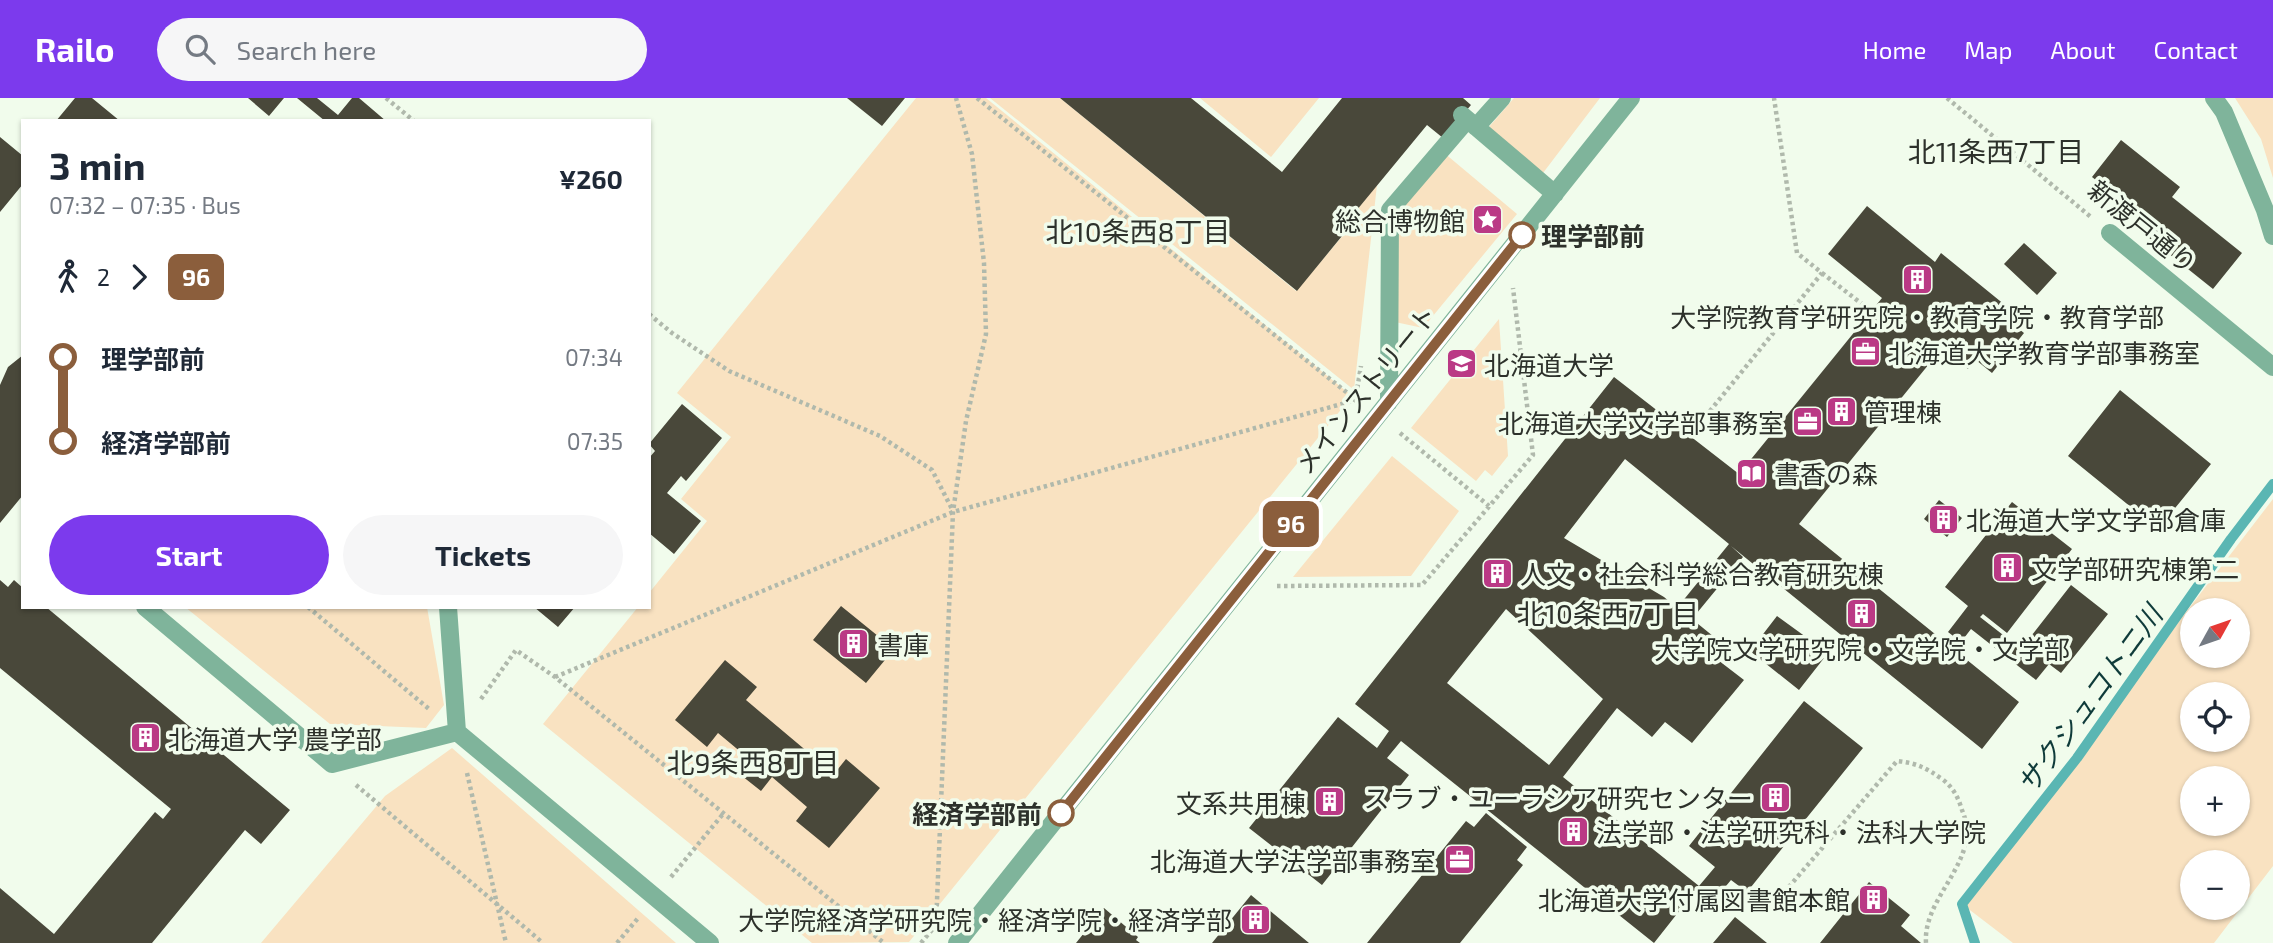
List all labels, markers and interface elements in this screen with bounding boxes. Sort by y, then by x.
search box [157,18,647,81]
text: Railo [35,29,115,69]
icon: search [181,30,219,68]
text: Search here [237,34,376,65]
text: Home [1863,35,1926,64]
text: Map [1964,35,2012,64]
text: About [2050,35,2116,64]
text: Contact [2154,35,2238,64]
district label: 北11条西7丁目 [1908,134,2084,168]
text: 3 min [49,142,146,188]
text: ¥260 [559,163,623,194]
street label: 新渡戸通り [2083,173,2203,279]
text: 07:32 – 07:35 · Bus [49,191,241,219]
place icon: 総合博物館 [1471,203,1505,237]
place label: 総合博物館 [1335,205,1465,236]
district label: 北10条西8丁目 [1045,214,1231,248]
place label: 理学部前 [1541,220,1645,251]
marker: 理学部前 [1509,222,1535,248]
icon: walk [49,258,87,296]
icon: forward [120,258,158,296]
text: 96 [182,262,210,291]
text: 2 [97,263,110,291]
building icon: 大学院教育学研究院・教育学院・教育学部 [1900,263,1934,297]
street label: メインストリート [1288,299,1442,479]
place label: 大学院教育学研究院・教育学院・教育学部 [1670,301,2164,332]
office icon: 北海道大学教育学部事務室 [1848,335,1882,369]
place label: 北海道大学教育学部事務室 [1888,337,2200,368]
text: 理学部前 [101,343,205,374]
text: 07:34 [565,343,623,371]
school or university icon: 北海道大学 [1444,347,1478,381]
place label: 北海道大学 [1484,349,1614,380]
building icon: 管理棟 [1824,394,1858,428]
place label: 管理棟 [1864,396,1942,427]
office icon: 北海道大学文学部事務室 [1790,405,1824,439]
place label: 北海道大学文学部事務室 [1498,407,1784,438]
text: 経済学部前 [101,427,231,458]
text: 07:35 [567,427,623,455]
library icon: 書香の森 [1734,456,1768,490]
place label: 書香の森 [1774,458,1878,489]
line badge: 96 [1260,501,1322,547]
building icon: 北海道大学文学部倉庫 [1926,502,1960,536]
place label: 北海道大学文学部倉庫 [1966,504,2226,535]
text: 96 [1277,509,1305,538]
button: Start [49,515,329,595]
button: Tickets [343,515,623,595]
building icon: 文学部研究棟第二 [1991,551,2025,585]
place label: 文学部研究棟第二 [2031,553,2239,584]
building icon: 人文・社会科学総合教育研究棟 [1480,556,1514,590]
place label: 人文・社会科学総合教育研究棟 [1520,558,1884,589]
district label: 北10条西7丁目 [1517,596,1699,630]
building icon: 大学院文学研究院・文学院・文学部 [1845,596,1879,630]
water label: サクシュコトニ川 [2009,596,2170,800]
north arrow [2180,598,2250,668]
map controls [2180,598,2250,920]
building icon: 書庫 [837,627,871,661]
place label: 書庫 [877,629,929,660]
place label: 大学院文学研究院・文学院・文学部 [1654,633,2070,664]
button: locate [2180,682,2250,752]
building icon: 北海道大学 農学部 [128,721,162,755]
place label: 北海道大学 農学部 [168,723,382,754]
district label: 北9条西8丁目 [666,745,840,779]
button: + [2180,766,2250,836]
building icon: スラブ・ユーラシア研究センター [1759,780,1793,814]
place label: スラブ・ユーラシア研究センター [1364,782,1753,813]
building icon: 文系共用棟 [1312,785,1346,819]
place label: 文系共用棟 [1176,787,1306,818]
place label: 経済学部前 [912,798,1042,829]
marker: 経済学部前 [1048,800,1074,826]
building icon: 法学部・法学研究科・法科大学院 [1556,814,1590,848]
place label: 法学部・法学研究科・法科大学院 [1596,816,1986,847]
office icon: 北海道大学法学部事務室 [1442,843,1476,877]
place label: 北海道大学法学部事務室 [1150,845,1436,876]
button: − [2180,850,2250,920]
building icon: 北海道大学付属図書館本館 [1856,882,1890,916]
place label: 北海道大学付属図書館本館 [1538,884,1850,915]
building icon: 大学院経済学研究院・経済学院・経済学部 [1238,902,1272,936]
place label: 大学院経済学研究院・経済学院・経済学部 [738,904,1232,935]

